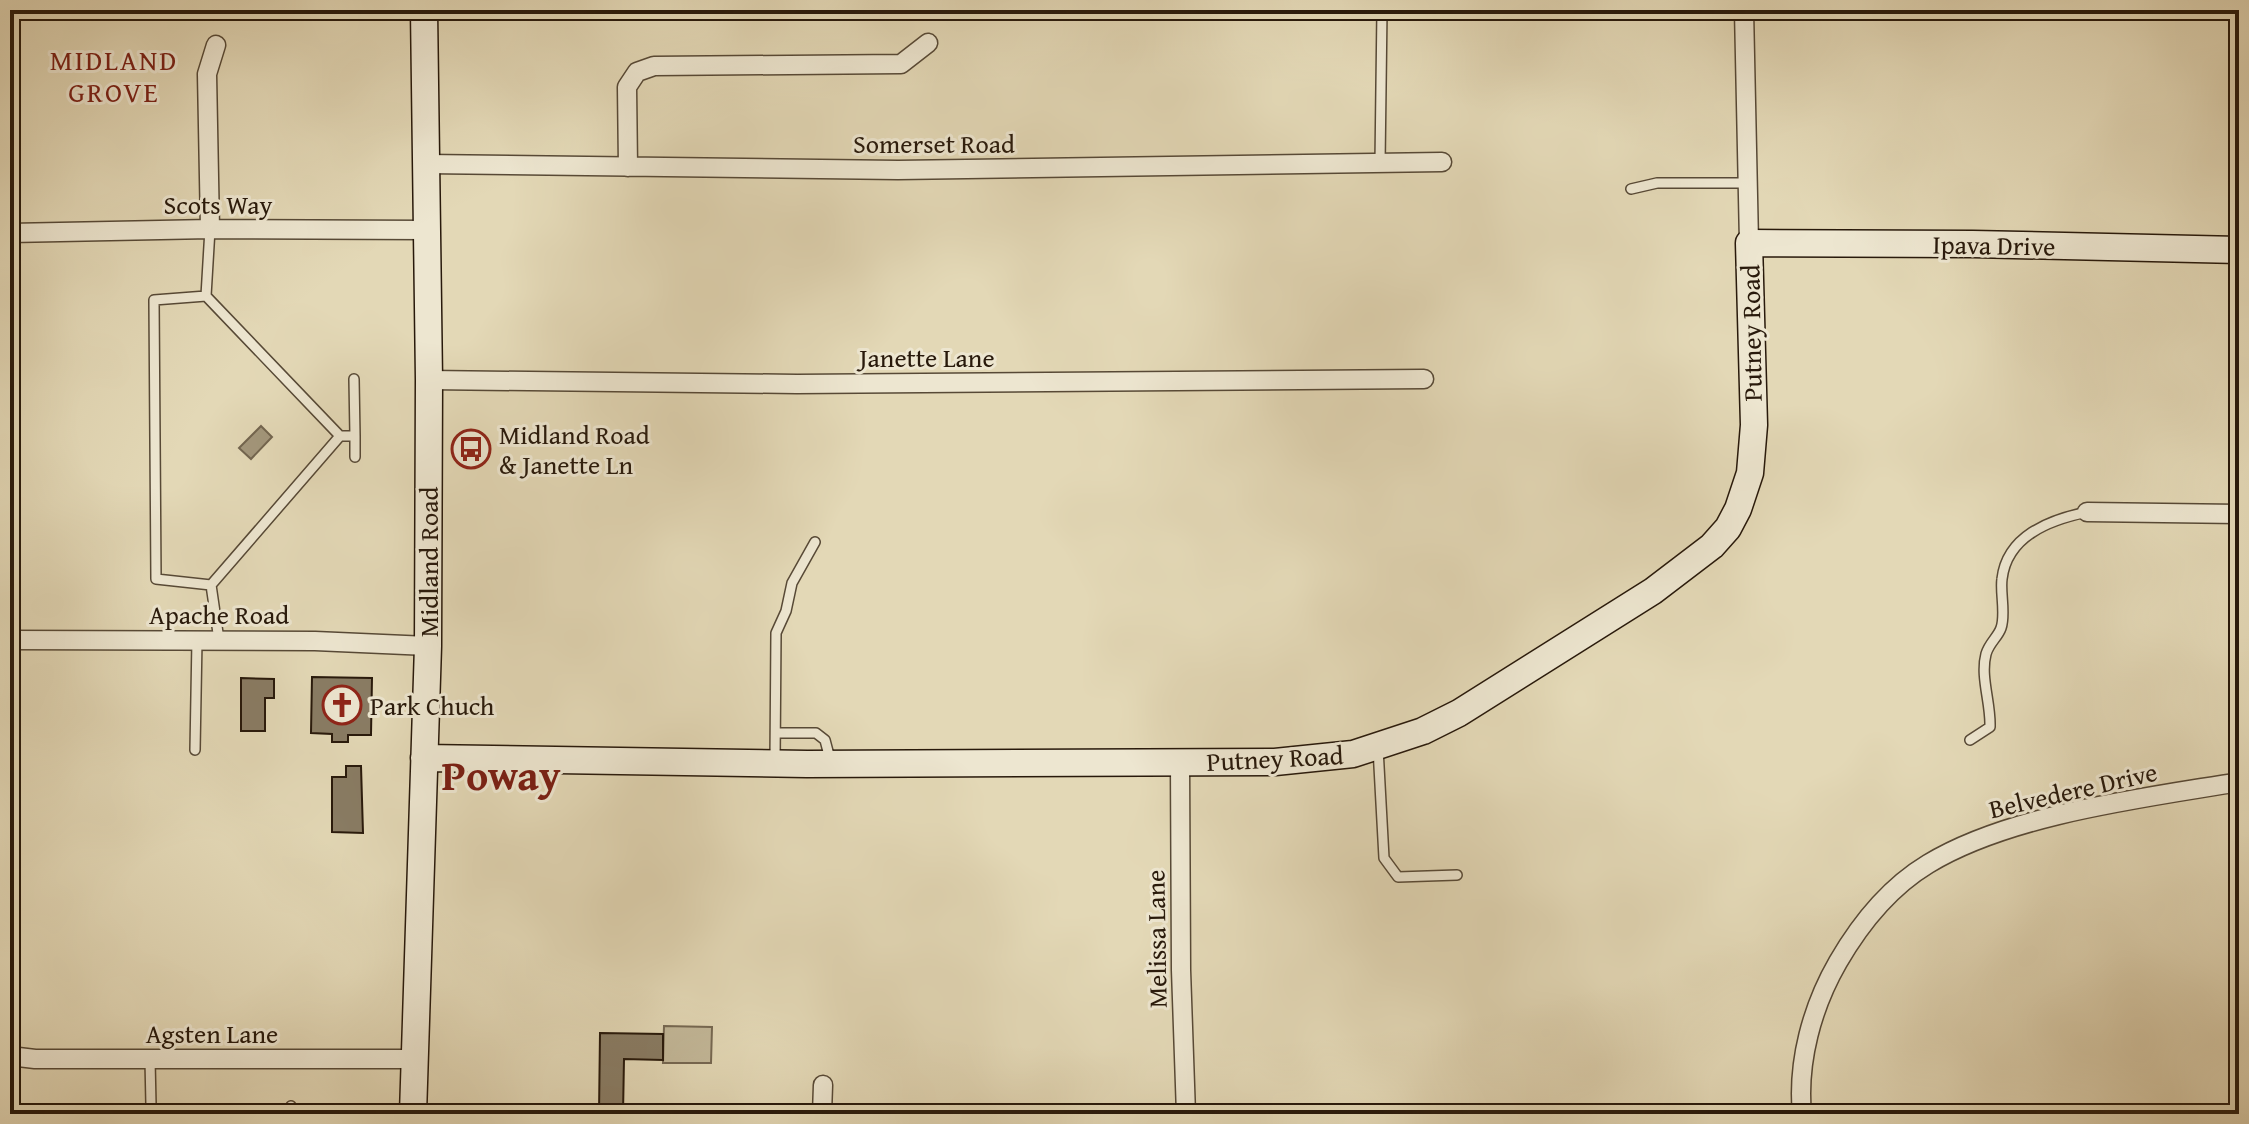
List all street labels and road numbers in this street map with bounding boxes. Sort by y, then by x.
street label: Somerset Road [853,124,1015,163]
street label: Scots Way [163,185,273,224]
street label: Ipava Drive [1932,224,2056,266]
street label: Putney Road [1730,264,1772,402]
street label: Janette Lane [856,338,995,377]
street label: Midland Road [409,487,448,637]
street label: Apache Road [149,595,289,634]
street label: Putney Road [1206,735,1345,781]
street label: Belvedere Drive [1985,752,2161,828]
street label: Melissa Lane [1135,869,1177,1009]
street label: Agsten Lane [146,1014,278,1053]

